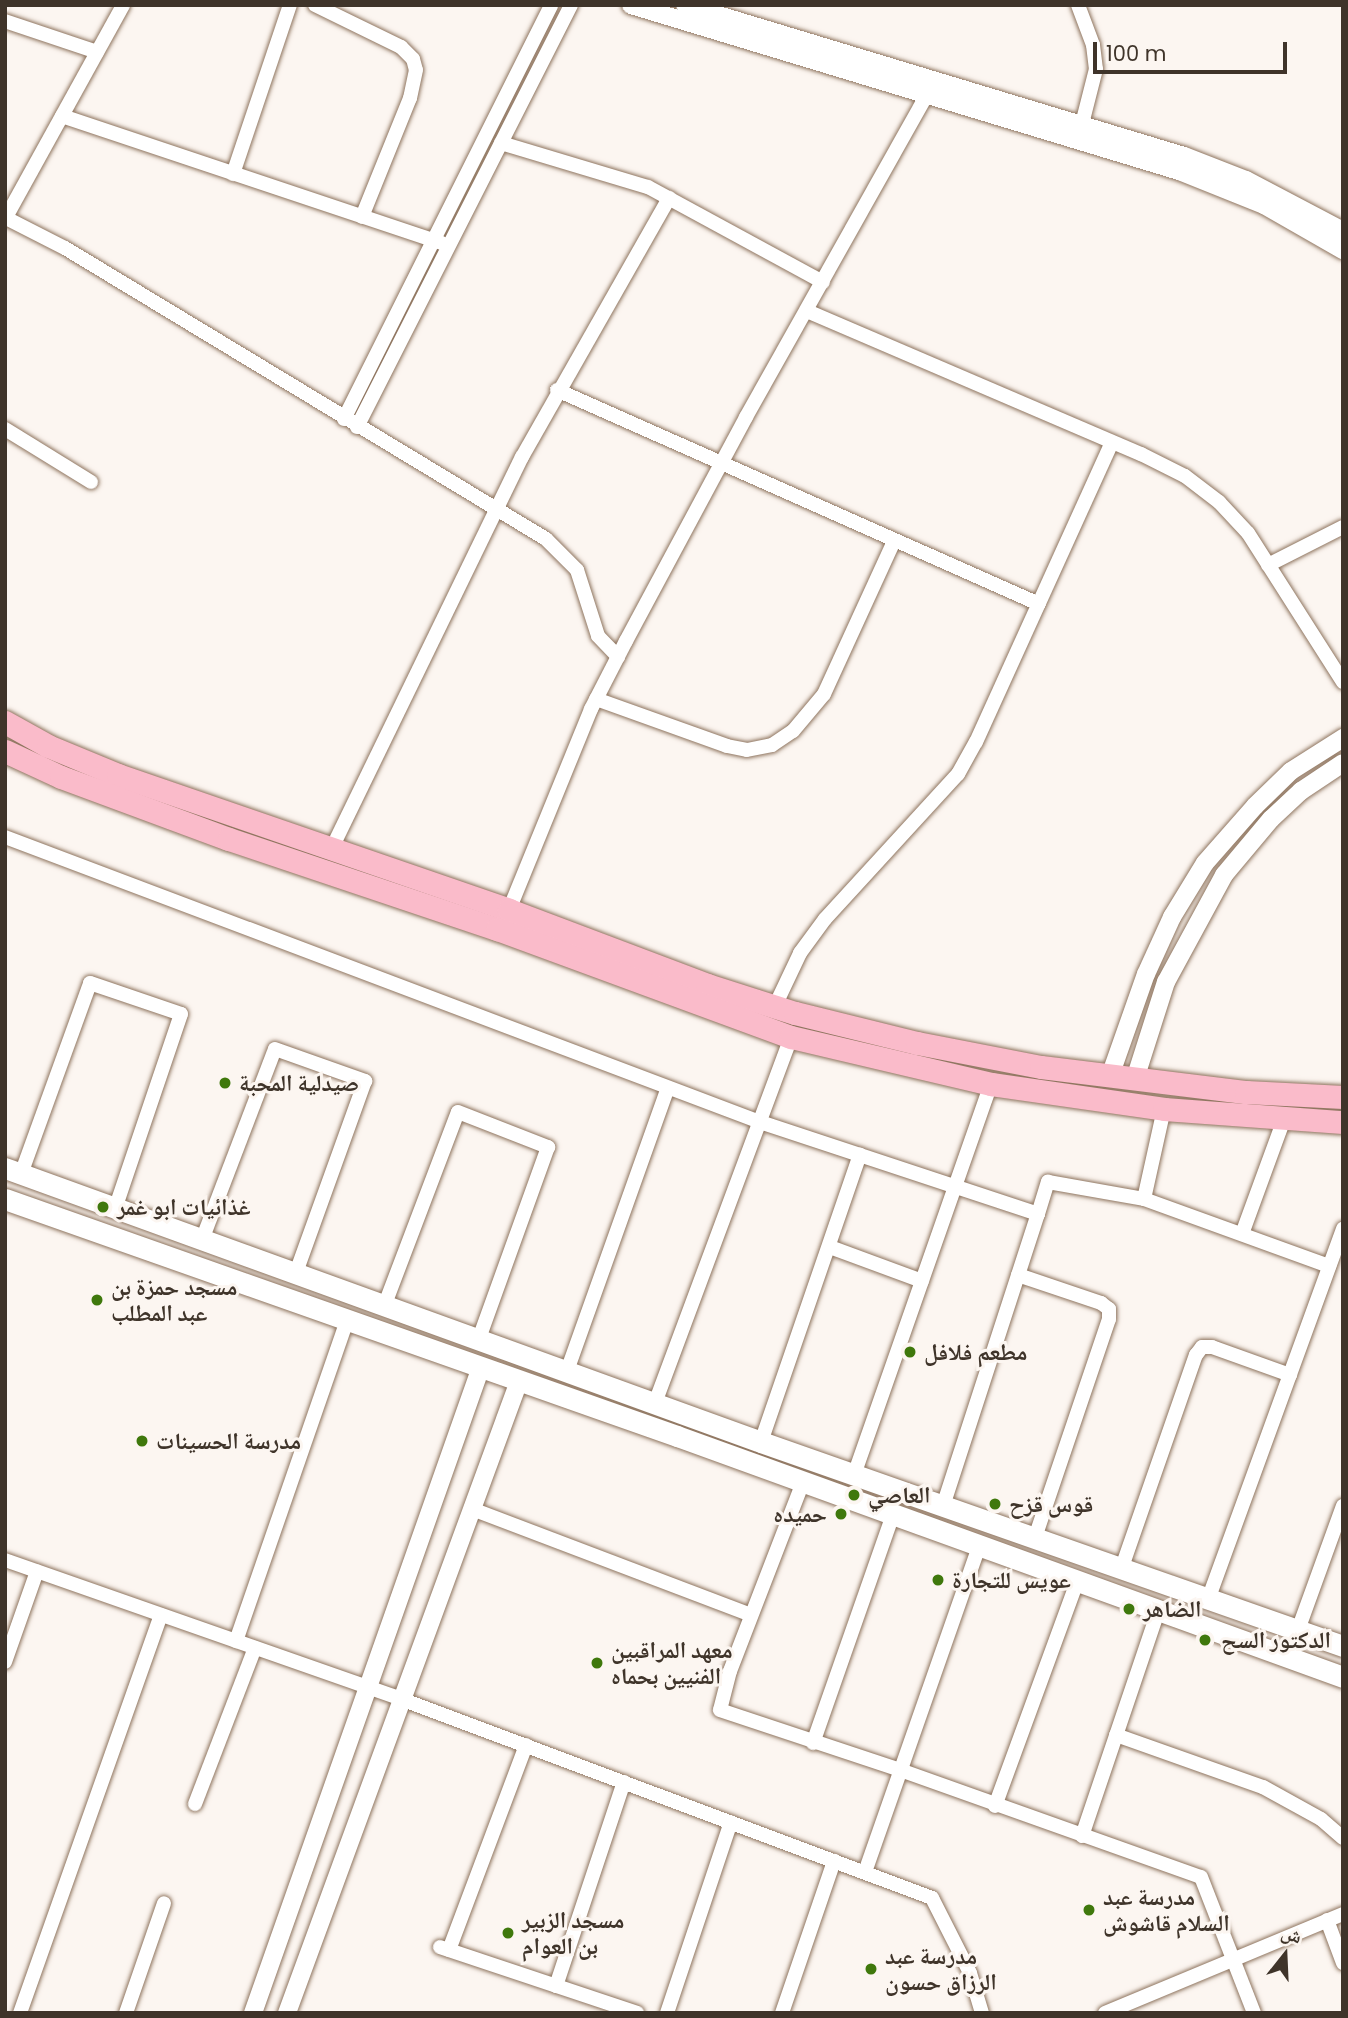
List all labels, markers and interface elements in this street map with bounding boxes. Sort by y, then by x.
scale bar [1096,28,1290,72]
text: 100 m [1106,39,1166,68]
place label: صيدلية المحبة [239,1069,359,1097]
marker: صيدلية المحبة [217,1075,233,1091]
place label: غذائيات ابو غمر [117,1193,251,1221]
marker: غذائيات ابو غمر [95,1199,111,1215]
place label: مسجد حمزة بن عبد المطلب [111,1273,237,1327]
marker: مسجد حمزة بن عبد المطلب [89,1292,105,1308]
place label: مطعم فلافل [924,1338,1027,1366]
marker: مطعم فلافل [902,1344,918,1360]
place label: مدرسة الحسينات [156,1427,301,1455]
marker: مدرسة الحسينات [134,1433,150,1449]
place label: العاصي [868,1481,931,1509]
marker: العاصي [846,1487,862,1503]
place label: قوس قزح [1009,1490,1093,1518]
marker: قوس قزح [987,1496,1003,1512]
place label: حميده [773,1500,827,1528]
marker: حميده [833,1506,849,1522]
place label: عويس للتجارة [952,1566,1071,1594]
marker: عويس للتجارة [930,1572,946,1588]
place label: الضاهر [1143,1595,1202,1623]
marker: الضاهر [1121,1601,1137,1617]
place label: الدكتور السح [1221,1626,1331,1654]
marker: الدكتور السح [1195,1630,1215,1650]
place label: معهد المراقبين الفنيين بحماه [611,1636,733,1690]
marker: معهد المراقبين الفنيين بحماه [589,1655,605,1671]
place label: مدرسة عبد السلام قاشوش [1103,1883,1230,1937]
marker: مدرسة عبد السلام قاشوش [1081,1902,1097,1918]
place label: مسجد الزبير بن العوام [522,1906,624,1960]
text: ش [1278,1919,1305,1951]
north arrow [1250,1920,1320,1990]
marker: مسجد الزبير بن العوام [500,1925,516,1941]
place label: مدرسة عبد الرزاق حسون [885,1942,997,1996]
marker: مدرسة عبد الرزاق حسون [863,1961,879,1977]

